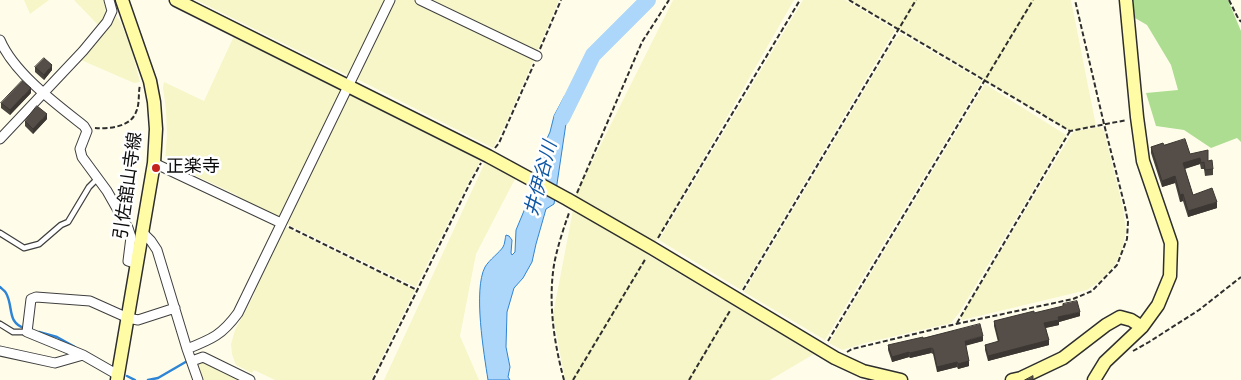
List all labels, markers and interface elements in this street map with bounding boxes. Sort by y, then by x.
street label: 引佐舘山寺線 [112,131,148,241]
water label: 井伊谷川 [522,139,564,219]
place label: 正楽寺 [166,157,220,179]
marker: 正楽寺 [150,162,162,174]

